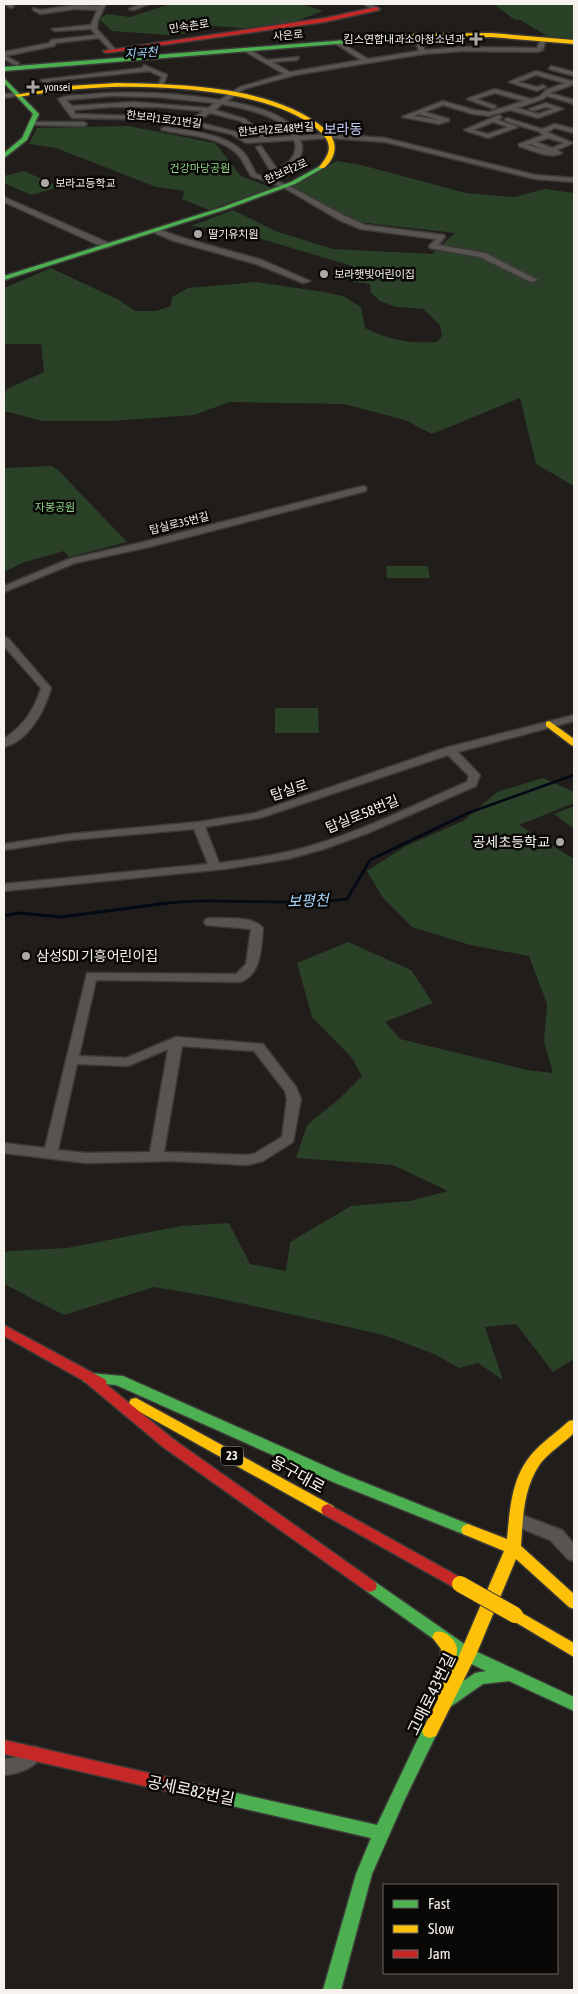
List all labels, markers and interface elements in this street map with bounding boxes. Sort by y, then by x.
street label: 민속촌로 [168,17,210,35]
street label: 사은로 [272,28,304,42]
marker: 킴스연합내과소아청소년과 [469,32,483,46]
place label: 킴스연합내과소아청소년과 [344,33,465,45]
water label: 지곡천 [124,45,160,61]
marker: yonsei [26,80,40,94]
place label: yonsei [44,81,70,93]
street label: 한보라1로21번길 [125,108,203,130]
street label: 한보라2로48번길 [238,120,314,138]
district label: 보라동 [324,121,362,137]
street label: 한보라2로 [263,156,309,186]
park label: 건강마당공원 [170,162,230,174]
marker: 보라고등학교 [39,177,51,189]
place label: 보라고등학교 [55,177,116,189]
marker: 딸기유치원 [192,228,204,240]
place label: 딸기유치원 [208,228,259,240]
marker: 보라햇빛어린이집 [318,268,330,280]
place label: 보라햇빛어린이집 [334,268,415,280]
park label: 자봉공원 [35,501,75,513]
street label: 탑실로35번길 [148,510,210,536]
street label: 탑실로 [268,776,310,804]
street label: 탑실로58번길 [323,792,401,836]
place label: 공세초등학교 [473,834,550,850]
marker: 공세초등학교 [554,836,566,848]
water label: 보평천 [287,891,331,910]
place label: 삼성SDI 기흥어린이집 [36,948,158,964]
marker: 삼성SDI 기흥어린이집 [20,950,32,962]
road number: 23 [221,1446,243,1465]
street label: 용구대로 [268,1452,328,1496]
street label: 고매로43번길 [403,1650,459,1738]
street label: 공세로82번길 [146,1772,236,1808]
legend [383,1884,558,1974]
text: Fast [428,1895,450,1912]
text: Slow [428,1920,454,1937]
text: Jam [428,1945,451,1962]

